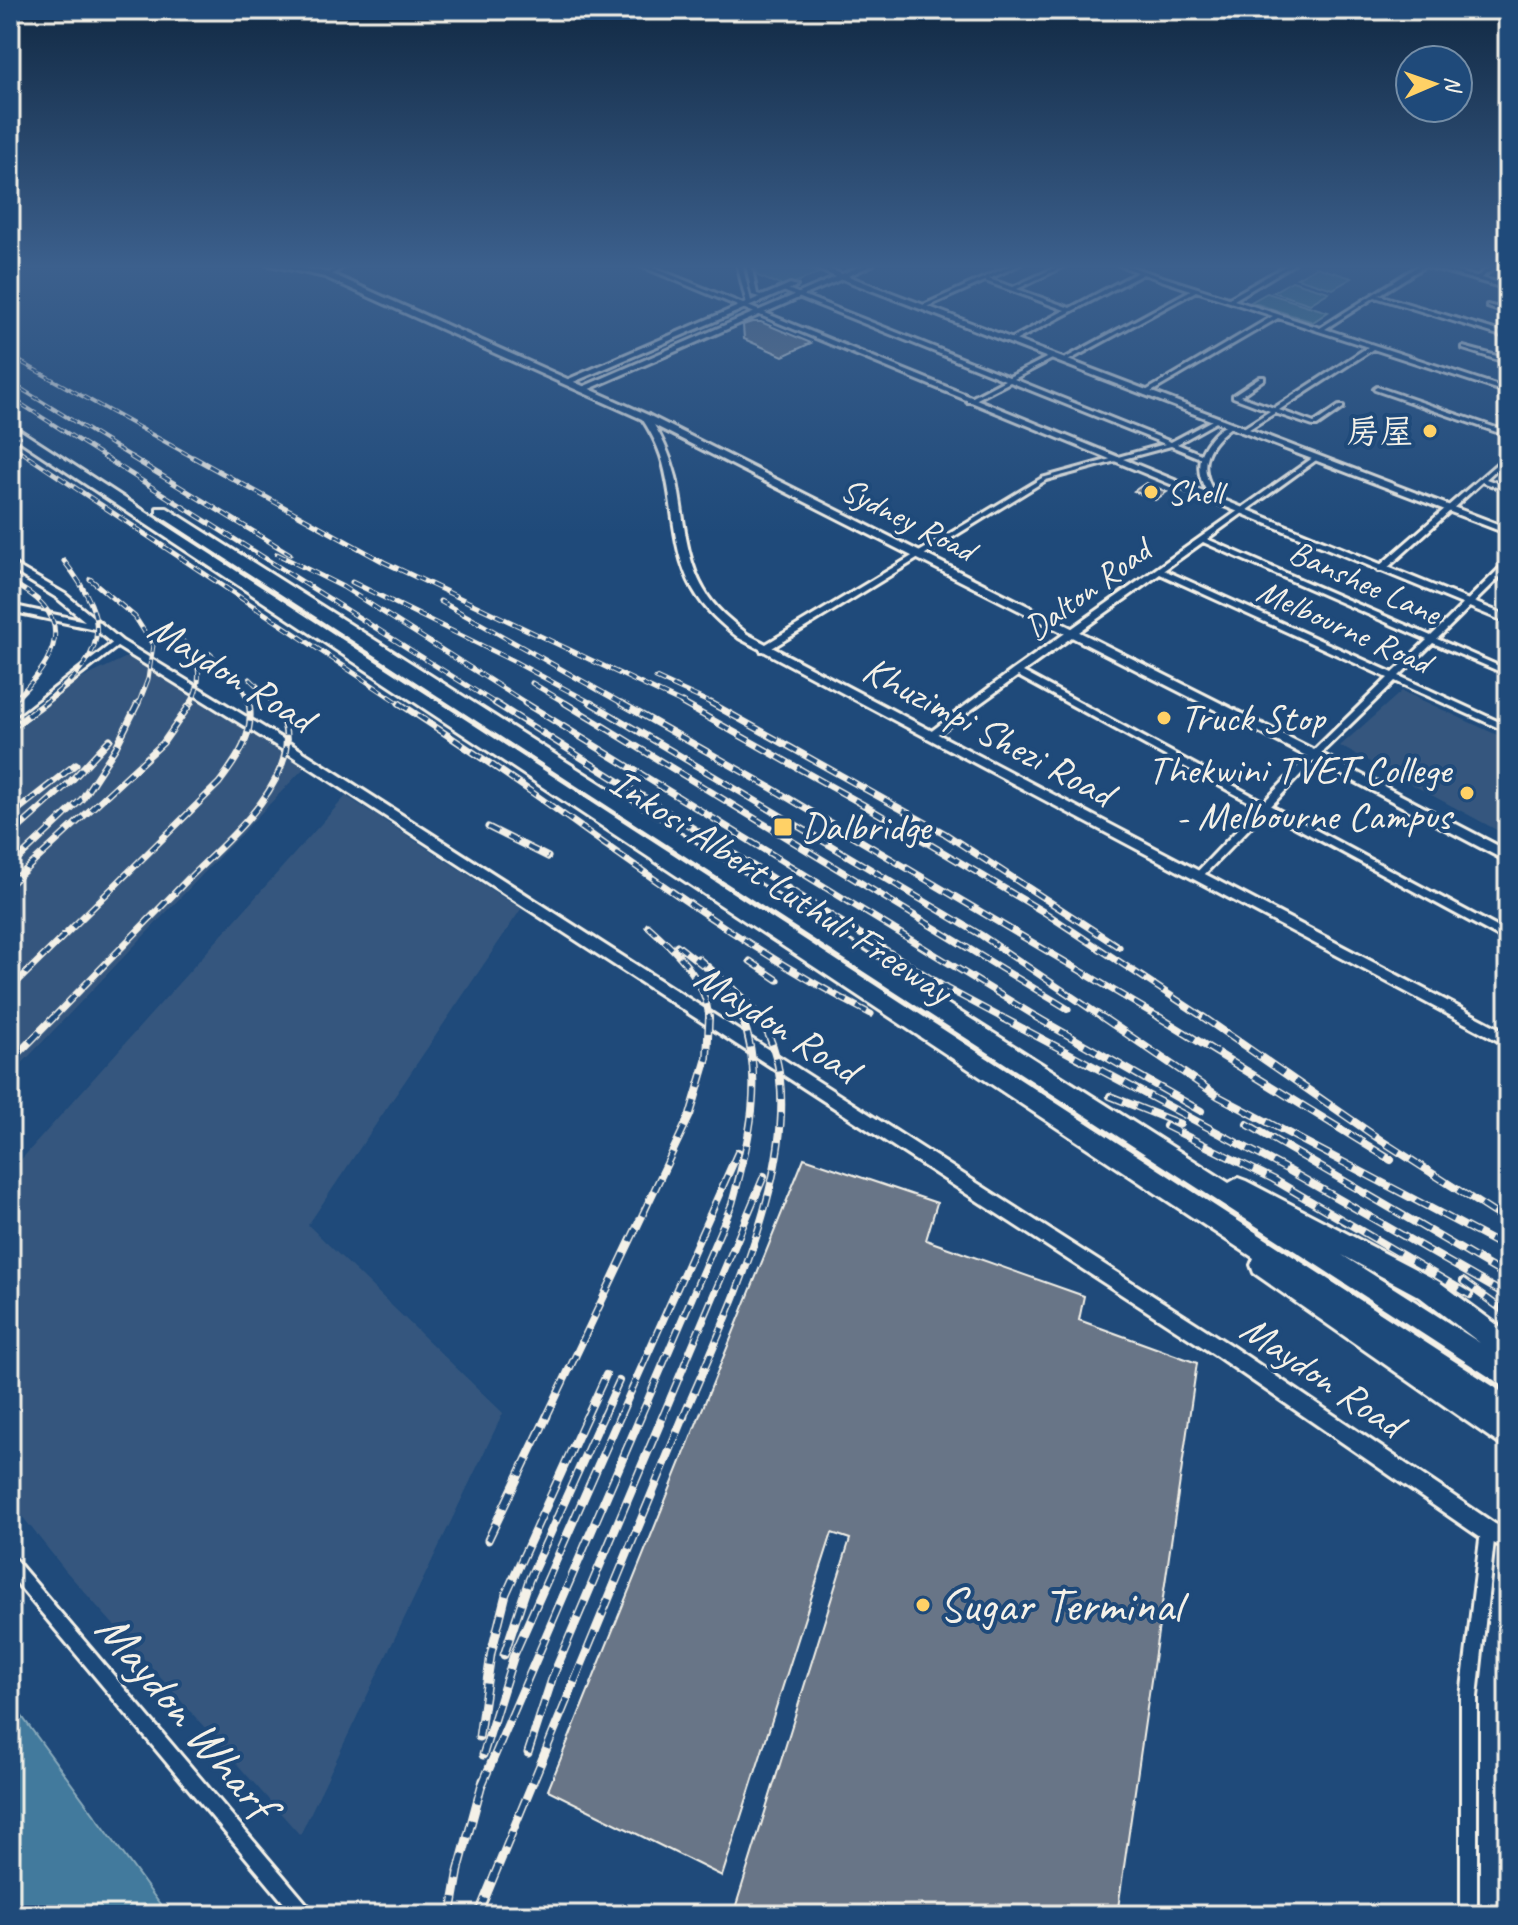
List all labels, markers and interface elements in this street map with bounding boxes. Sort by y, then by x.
north arrow [1394,44,1474,124]
text: N [1439,76,1467,94]
place label: 房屋 [1346,410,1414,453]
marker: 房屋 [1421,422,1439,440]
street label: Sydney Road [834,467,987,573]
place label: Shell [1167,471,1229,514]
marker: Shell [1142,483,1160,501]
street label: Dalton Road [1016,526,1162,649]
street label: Banshee Lane [1283,530,1449,635]
street label: Melbourne Road [1251,569,1442,686]
street label: Maydon Road [139,603,328,747]
street label: Khuzimpi Shezi Road [854,644,1127,821]
place label: Truck Stop [1180,693,1327,743]
marker: Truck Stop [1155,709,1173,727]
place label: Thekwini TVET College - Melbourne Campus [1148,745,1454,841]
street label: Inkosi Albert Luthuli Freeway [601,757,964,1017]
marker: Thekwini TVET College - Melbourne Campus [1458,784,1476,802]
place label: Dalbridge [801,802,934,852]
marker: Dalbridge [772,816,794,838]
street label: Maydon Road [686,952,873,1098]
street label: Maydon Road [1231,1304,1418,1452]
place label: Sugar Terminal [939,1575,1189,1635]
marker: Sugar Terminal [914,1596,932,1614]
street label: Maydon Wharf [83,1600,296,1838]

